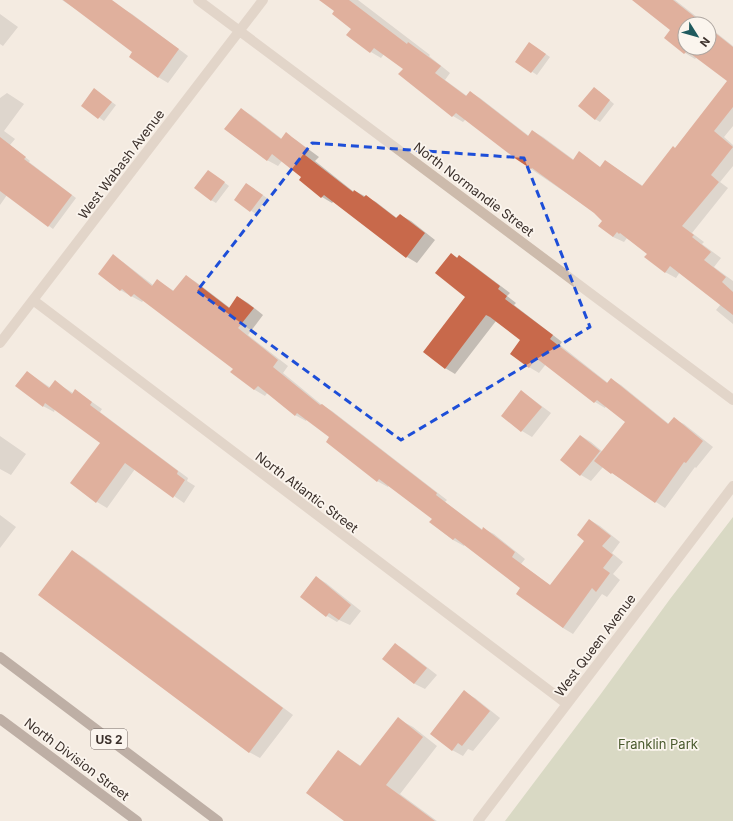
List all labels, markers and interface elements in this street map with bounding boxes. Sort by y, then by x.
north arrow [677,16,717,56]
text: N [697,34,713,50]
street label: West Wabash Avenue [75,106,167,222]
street label: North Normandie Street [411,139,537,239]
street label: North Atlantic Street [252,448,362,536]
street label: West Queen Avenue [551,591,639,699]
street label: North Division Street [21,714,133,804]
road number: US 2 [91,729,127,749]
park label: Franklin Park [618,736,698,752]

